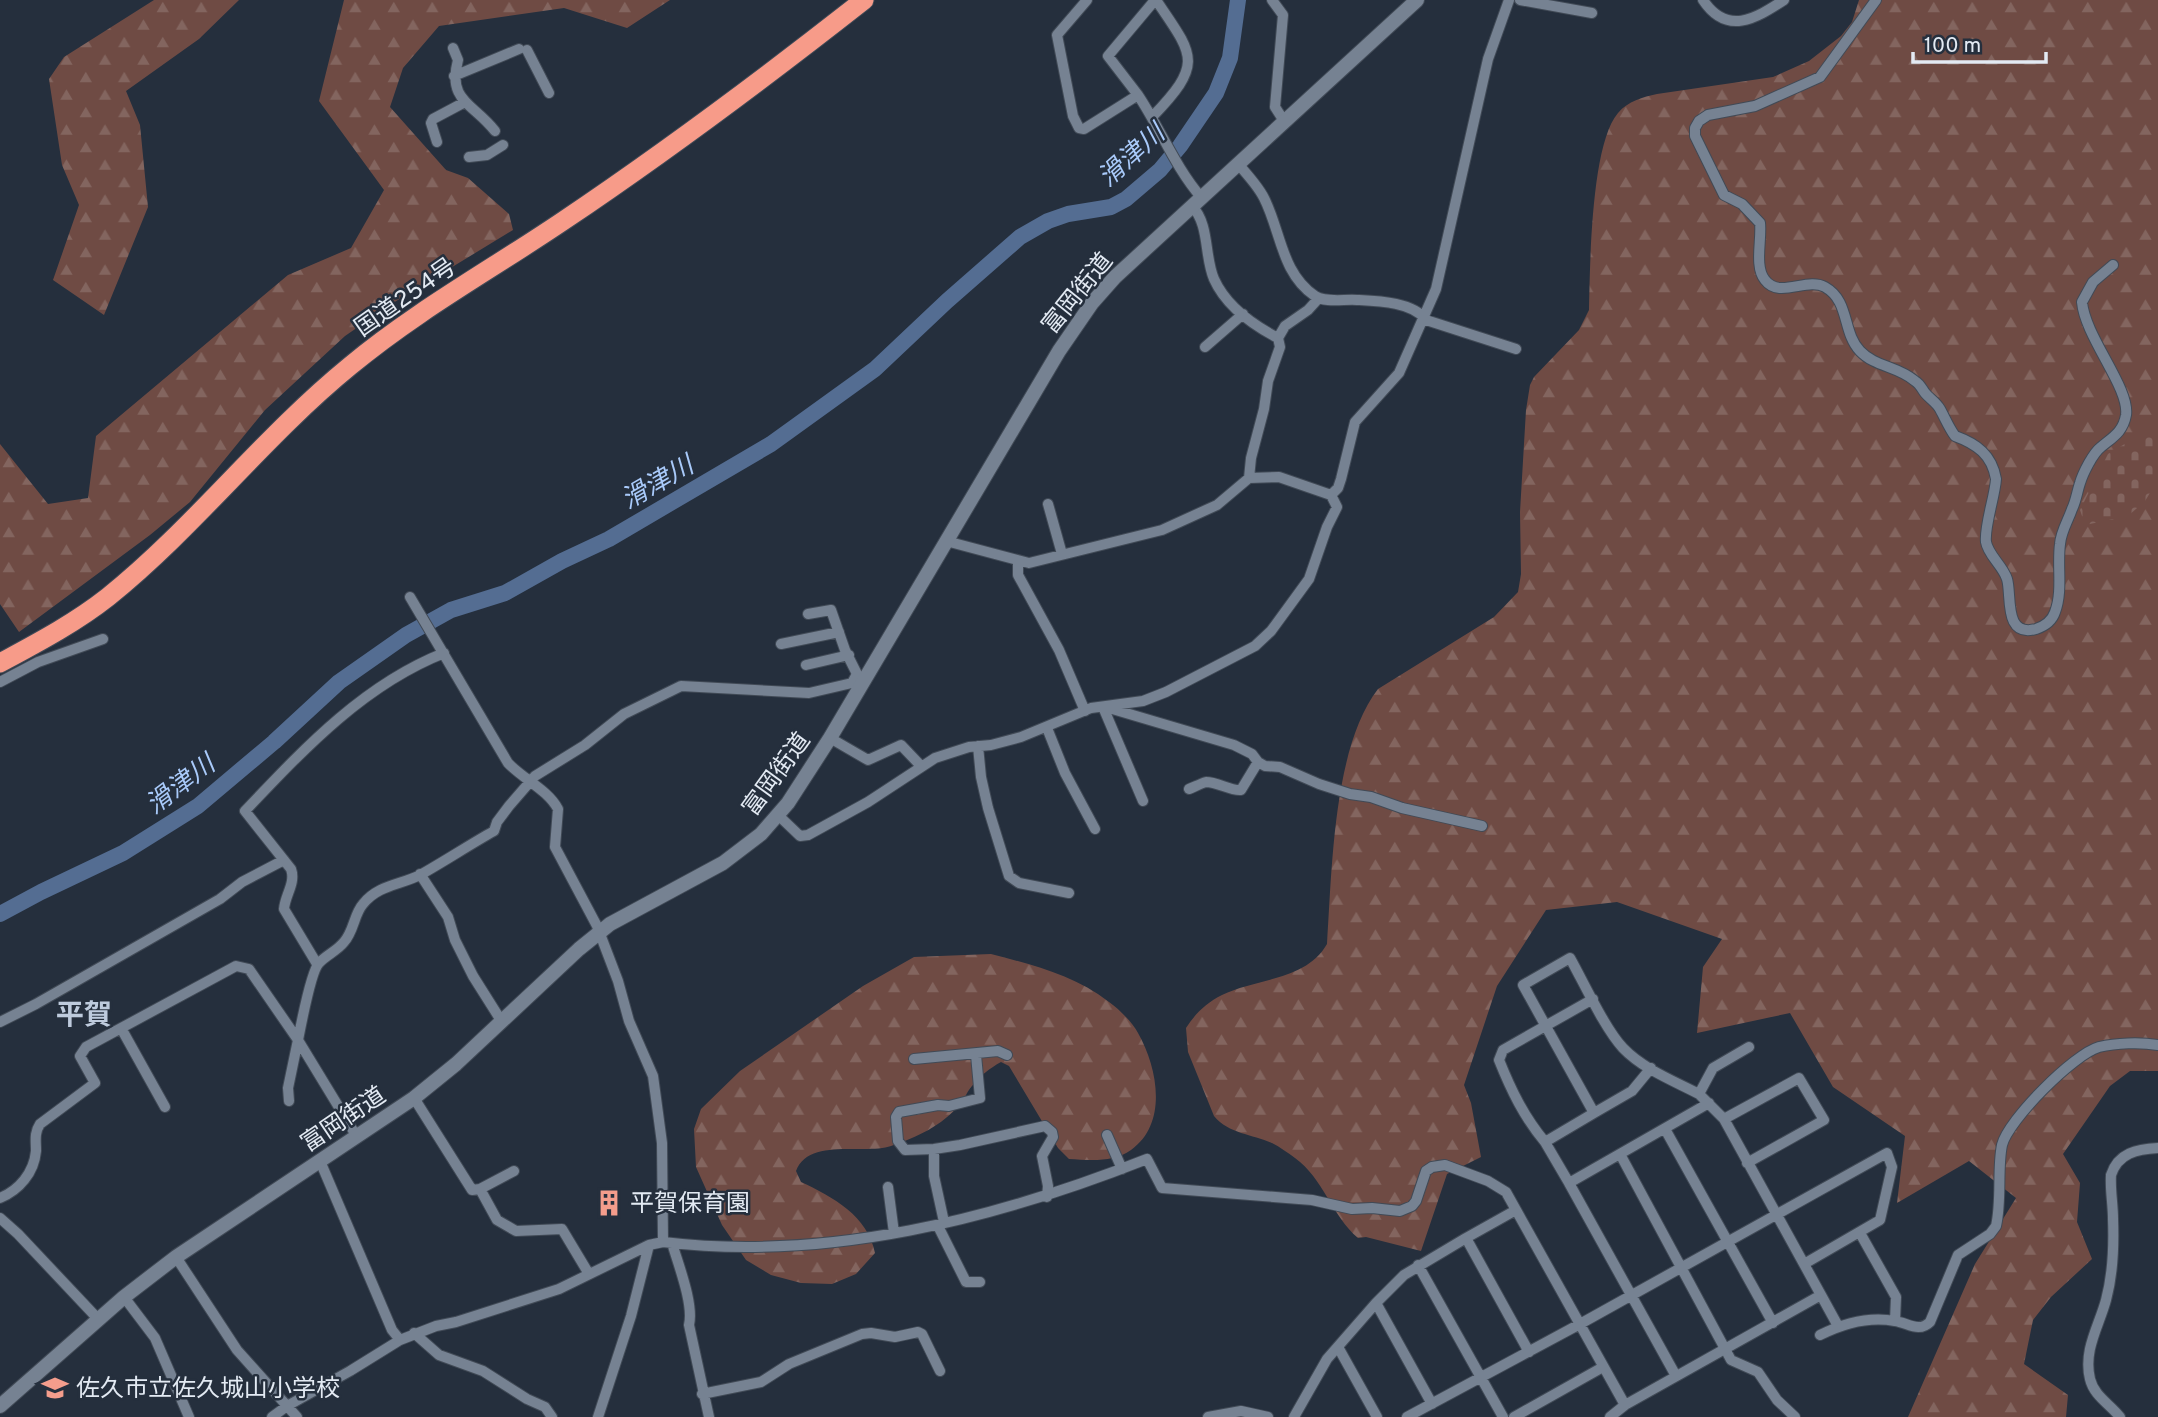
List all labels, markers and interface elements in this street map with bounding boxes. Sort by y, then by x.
scale bar [1913,21,2046,65]
text: 100 m [1924,33,1981,60]
water label: 滑津川 [1093,116,1175,195]
street label: 富岡街道 [1037,248,1120,341]
street label: 国道254号 [350,253,463,344]
water label: 滑津川 [616,449,703,518]
street label: 富岡街道 [737,728,818,823]
water label: 滑津川 [140,748,225,823]
district label: 平賀 [56,999,112,1035]
street label: 富岡街道 [296,1081,392,1160]
building icon: 平賀保育園 [594,1188,624,1218]
place label: 平賀保育園 [630,1190,750,1220]
school or university icon: 佐久市立佐久城山小学校 [40,1373,70,1403]
place label: 佐久市立佐久城山小学校 [76,1375,340,1405]

